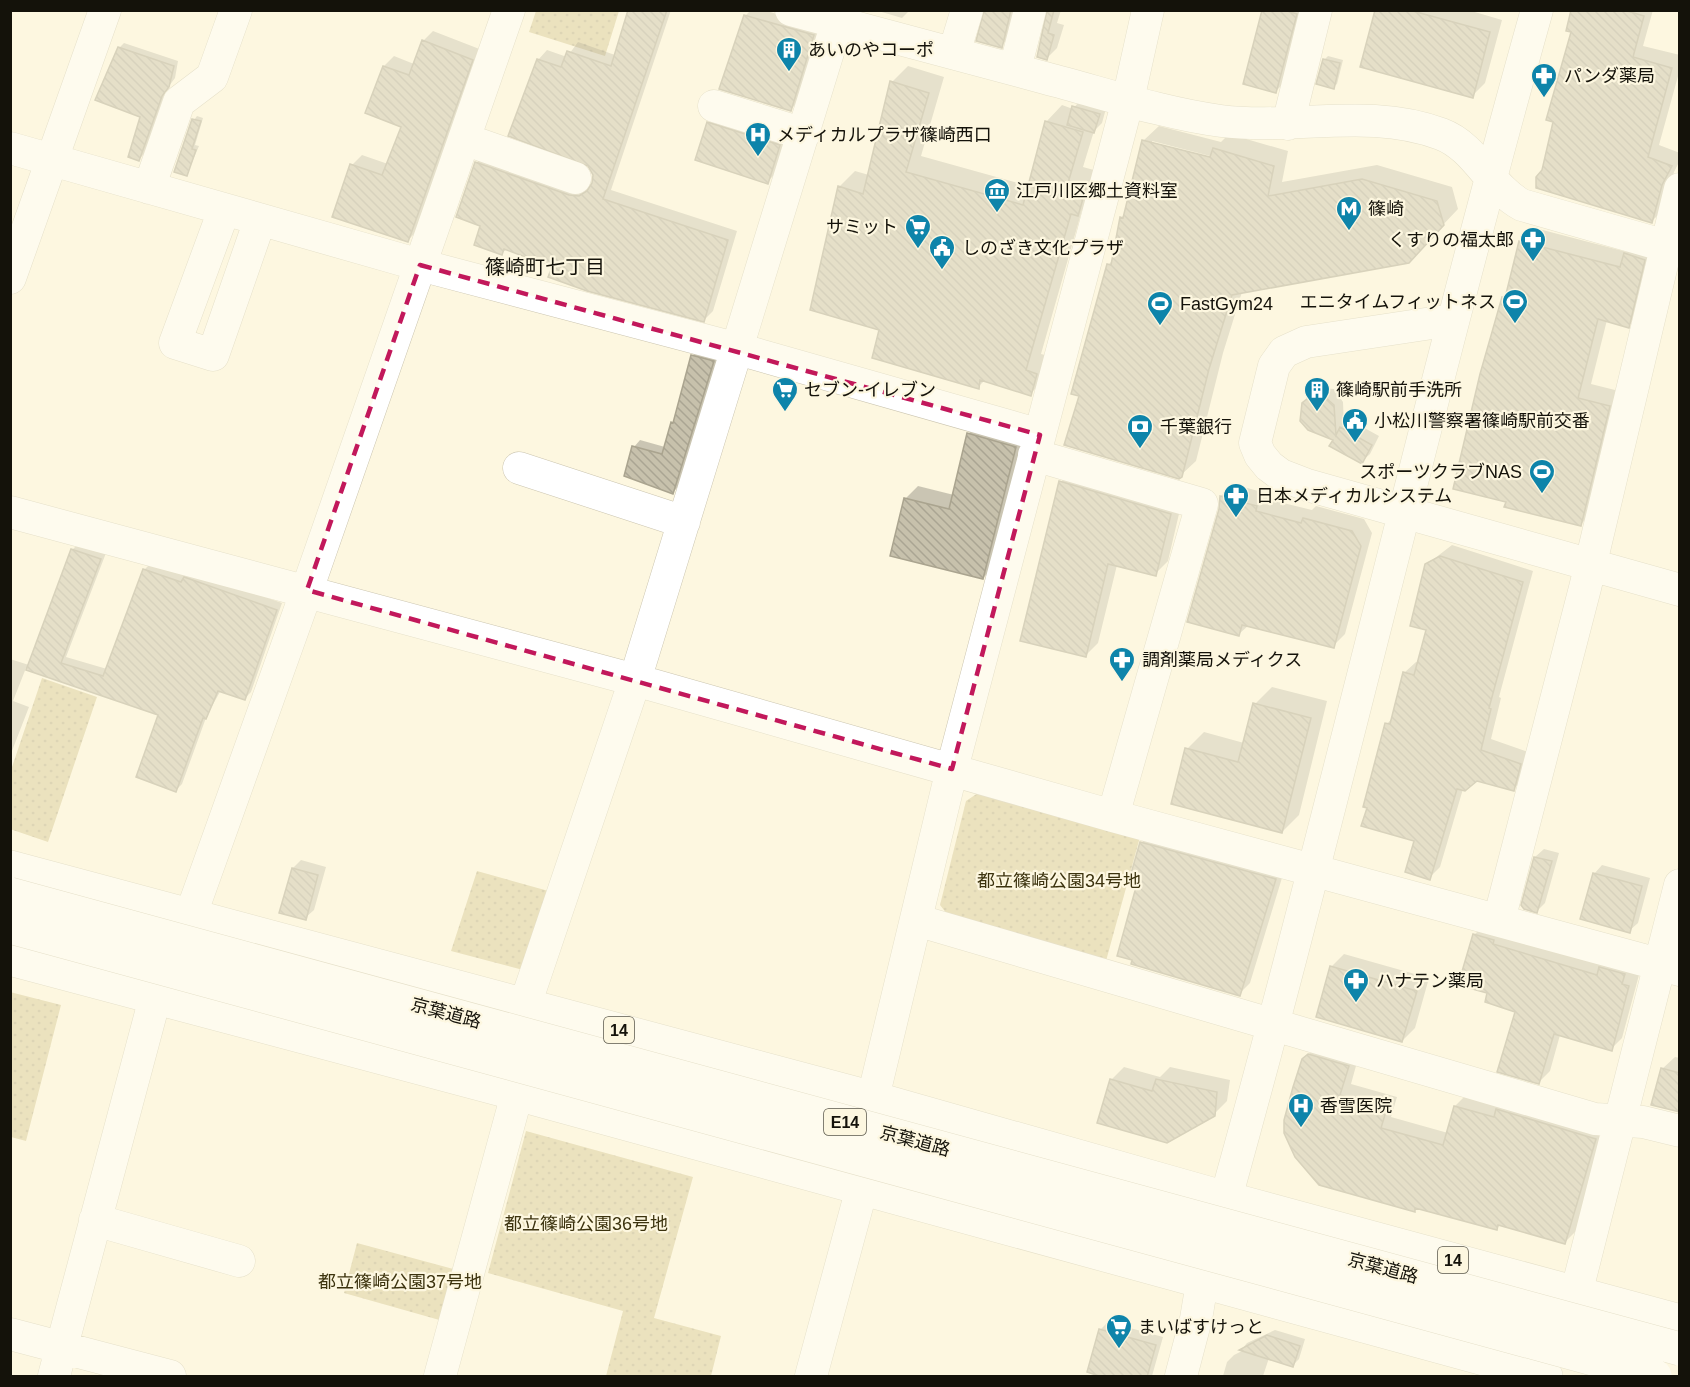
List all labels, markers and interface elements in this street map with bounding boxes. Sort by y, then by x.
building icon: あいのやコーポ [774,35,804,73]
place label: あいのやコーポ [808,40,934,60]
pharmacy icon: パンダ薬局 [1529,61,1559,99]
place label: パンダ薬局 [1564,66,1655,86]
hospital icon: メディカルプラザ篠崎西口 [743,120,773,158]
place label: メディカルプラザ篠崎西口 [777,125,992,145]
museum icon: 江戸川区郷土資料室 [982,176,1012,214]
place label: 江戸川区郷土資料室 [1016,181,1178,201]
metro station icon: 篠崎 [1334,194,1364,232]
place label: 篠崎 [1368,199,1404,219]
supermarket icon: サミット [903,212,933,250]
place label: サミット [826,217,898,237]
pharmacy icon: くすりの福太郎 [1518,225,1548,263]
place label: くすりの福太郎 [1388,230,1514,250]
public building icon: しのざき文化プラザ [927,233,957,271]
place label: しのざき文化プラザ [962,238,1124,258]
district label: 篠崎町七丁目 [485,256,605,278]
sports icon: エニタイムフィットネス [1500,287,1530,325]
sports icon: FastGym24 [1145,289,1175,327]
place label: エニタイムフィットネス [1300,292,1496,312]
place label: FastGym24 [1180,294,1273,314]
supermarket icon: セブン-イレブン [770,375,800,413]
building icon: 篠崎駅前手洗所 [1302,375,1332,413]
place label: セブン-イレブン [804,380,936,400]
place label: 篠崎駅前手洗所 [1336,380,1462,400]
public building icon: 小松川警察署篠崎駅前交番 [1340,406,1370,444]
place label: 小松川警察署篠崎駅前交番 [1374,411,1590,431]
bank icon: 千葉銀行 [1125,412,1155,450]
place label: 千葉銀行 [1160,417,1232,437]
sports icon: スポーツクラブNAS [1527,457,1557,495]
place label: スポーツクラブNAS [1359,462,1522,482]
pharmacy icon: 日本メディカルシステム [1221,481,1251,519]
place label: 日本メディカルシステム [1256,486,1452,506]
pharmacy icon: 調剤薬局メディクス [1107,645,1137,683]
place label: 調剤薬局メディクス [1142,650,1302,670]
park label: 都立篠崎公園34号地 [977,871,1141,891]
pharmacy icon: ハナテン薬局 [1341,966,1371,1004]
place label: ハナテン薬局 [1376,971,1484,991]
street label: 京葉道路 [409,994,483,1032]
road number: 14 [604,1017,634,1043]
hospital icon: 香雪医院 [1286,1091,1316,1129]
place label: 香雪医院 [1320,1096,1392,1116]
road number: E14 [824,1109,866,1135]
street label: 京葉道路 [878,1122,952,1160]
park label: 都立篠崎公園36号地 [504,1214,668,1234]
road number: 14 [1438,1247,1468,1273]
street label: 京葉道路 [1346,1249,1420,1287]
park label: 都立篠崎公園37号地 [318,1272,482,1292]
supermarket icon: まいばすけっと [1104,1312,1134,1350]
place label: まいばすけっと [1138,1317,1264,1337]

